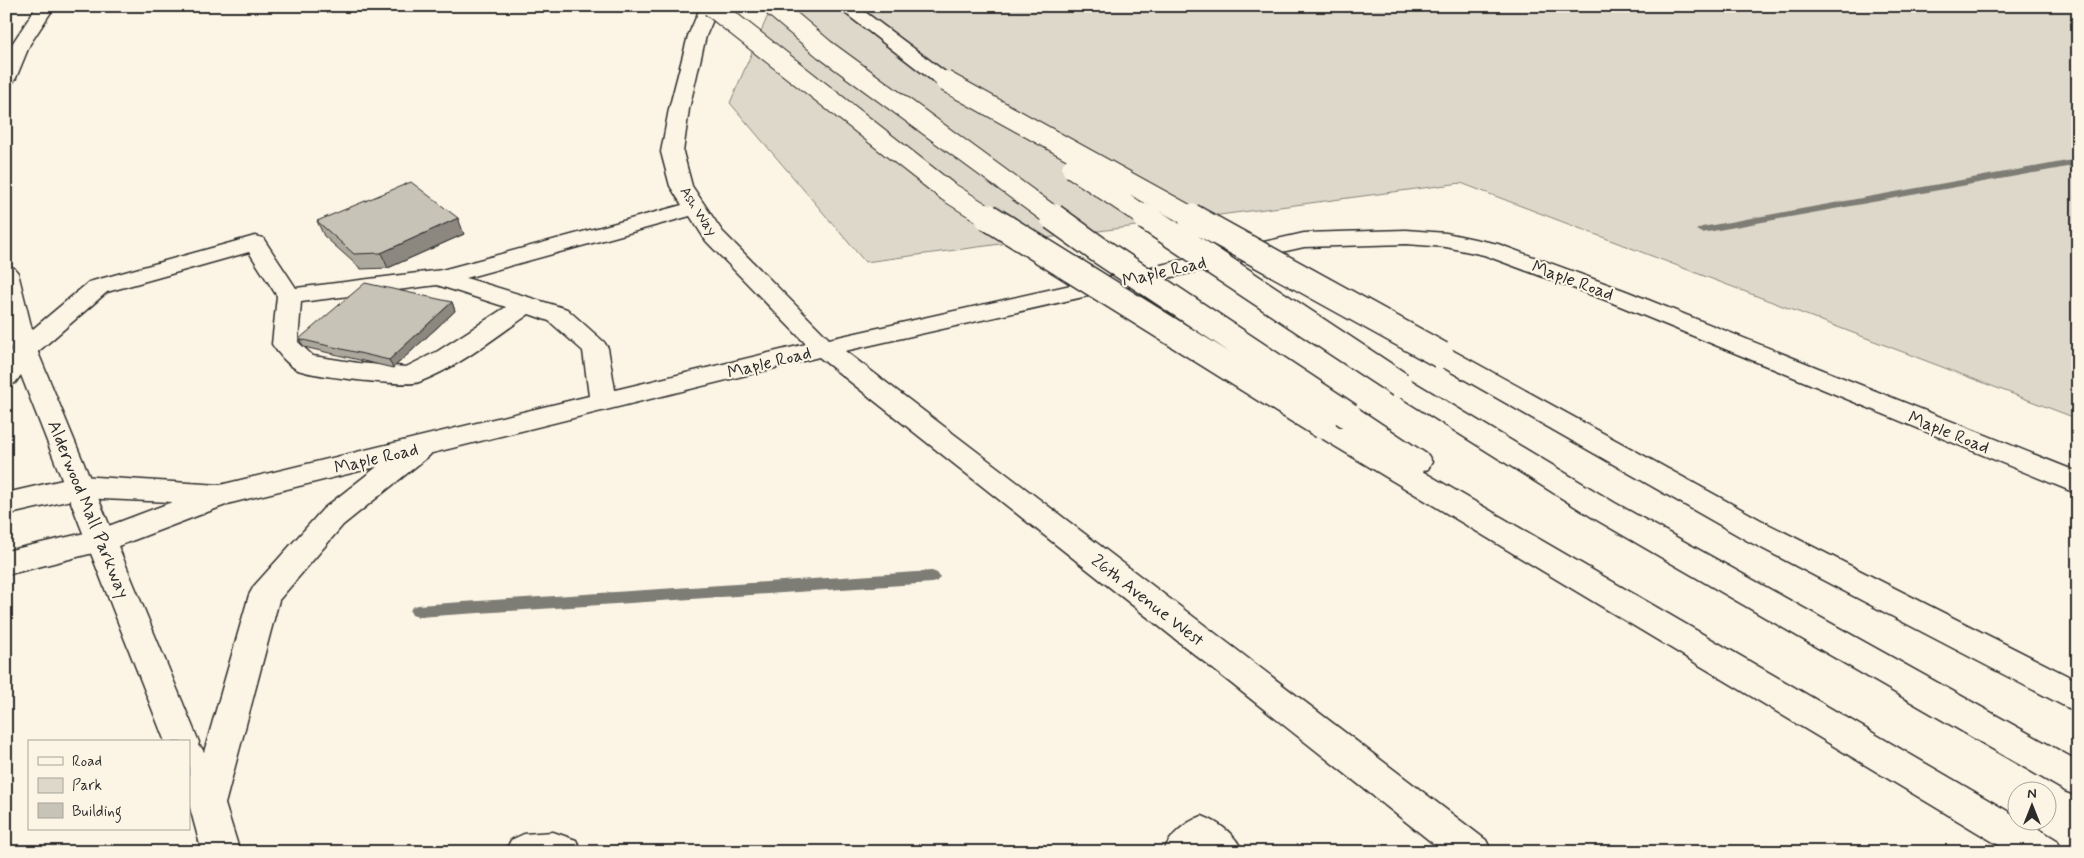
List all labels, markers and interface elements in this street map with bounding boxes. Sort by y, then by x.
street label: Ash Way [675,183,722,240]
street label: Maple Road [1120,251,1209,293]
street label: Maple Road [1528,255,1617,307]
street label: Maple Road [725,341,814,385]
street label: Maple Road [1904,406,1993,460]
street label: Alderwood Mall Parkway [41,417,135,602]
street label: Maple Road [332,438,421,480]
street label: 26th Avenue West [1086,549,1209,653]
legend [28,740,190,830]
text: Road [72,752,102,772]
text: Park [72,776,102,796]
north arrow [2006,780,2056,830]
text: N [2027,785,2037,803]
text: Building [72,802,122,823]

